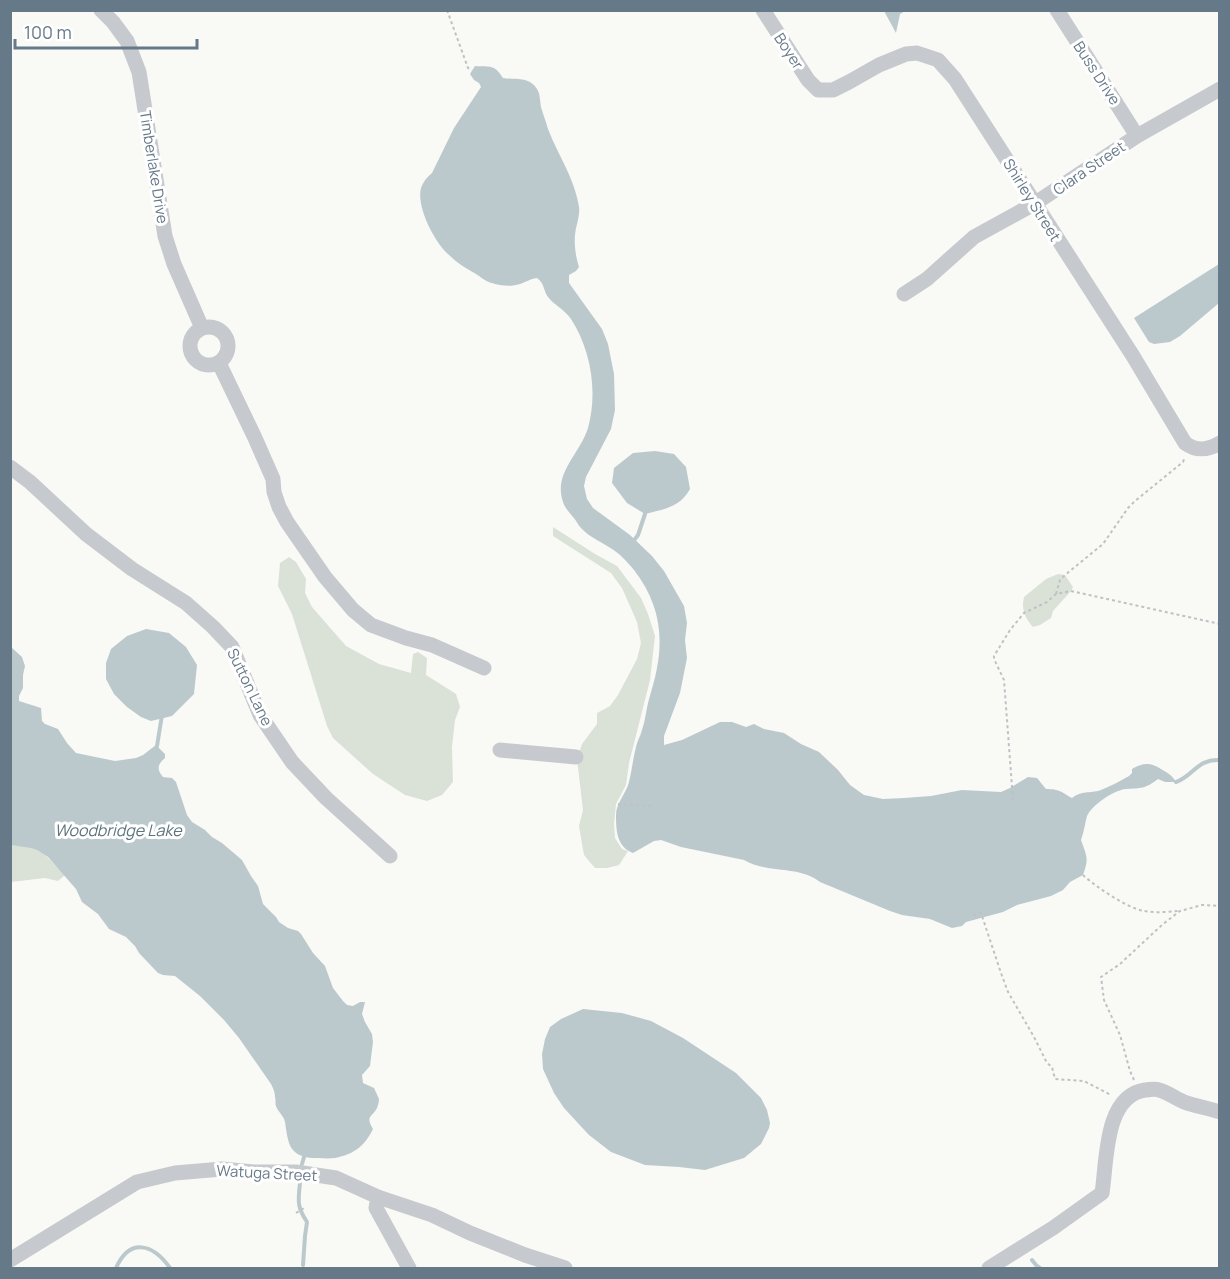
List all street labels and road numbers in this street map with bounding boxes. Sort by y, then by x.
street label: Boyer [769,29,809,74]
street label: Buss Drive [1069,37,1126,109]
street label: Timberlake Drive [135,109,173,225]
street label: Clara Street [1049,136,1129,200]
street label: Shirley Street [998,155,1066,245]
street label: Sutton Lane [222,645,278,729]
street label: Watuga Street [216,1160,318,1186]

